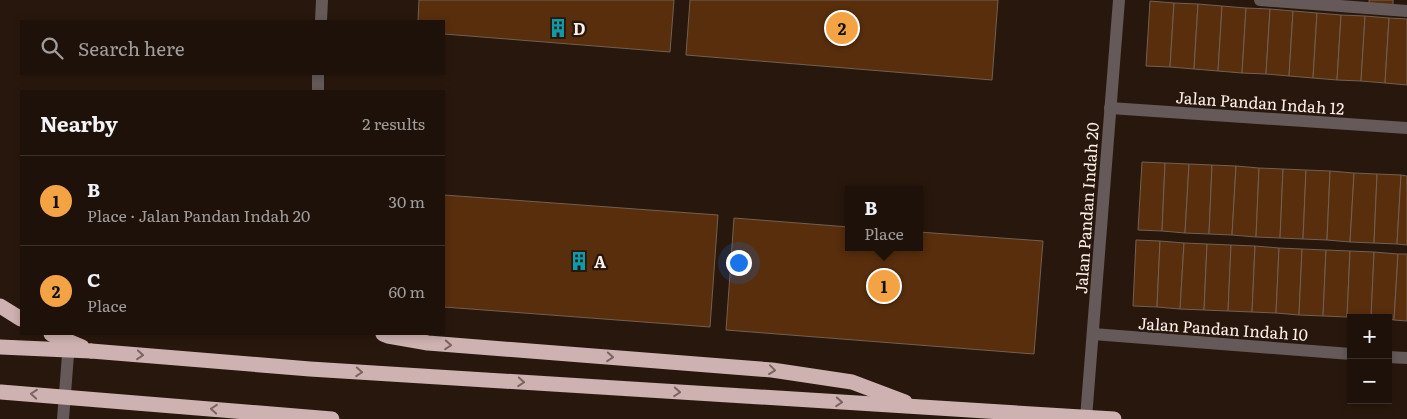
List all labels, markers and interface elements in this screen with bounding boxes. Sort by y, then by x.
pin: 2 [826,9,858,47]
place label: D [573,16,585,40]
building icon: D [547,17,569,39]
search box [20,20,445,75]
icon: search [38,34,66,62]
text: Search here [78,34,185,62]
street label: Jalan Pandan Indah 12 [1175,84,1345,120]
text: Nearby [40,107,118,138]
text: 2 results [362,111,425,135]
street label: Jalan Pandan Indah 20 [1068,121,1104,295]
text: B [87,175,100,203]
popup [845,186,923,251]
text: 1 [53,189,59,213]
text: 30 m [388,189,425,213]
text: B [864,193,877,221]
text: Place · Jalan Pandan Indah 20 [87,203,310,227]
text: Place [864,221,904,245]
place label: A [594,249,606,273]
building icon: A [568,250,590,272]
your location [726,250,752,276]
text: C [87,265,101,293]
pin: 1 [868,267,900,305]
text: 2 [52,279,60,303]
text: 60 m [388,279,425,303]
text: Place [87,293,127,317]
street label: Jalan Pandan Indah 10 [1137,310,1309,346]
map controls [1347,314,1392,404]
button: + [1347,314,1392,359]
one-way arrow [445,339,453,350]
one-way arrow [136,349,144,360]
one-way arrow [607,352,615,363]
button: − [1347,359,1392,404]
one-way arrow [769,364,777,375]
one-way arrow [355,366,363,377]
one-way arrow [517,377,525,388]
one-way arrow [673,387,681,398]
one-way arrow [30,389,38,400]
one-way arrow [835,397,843,408]
one-way arrow [209,404,217,415]

